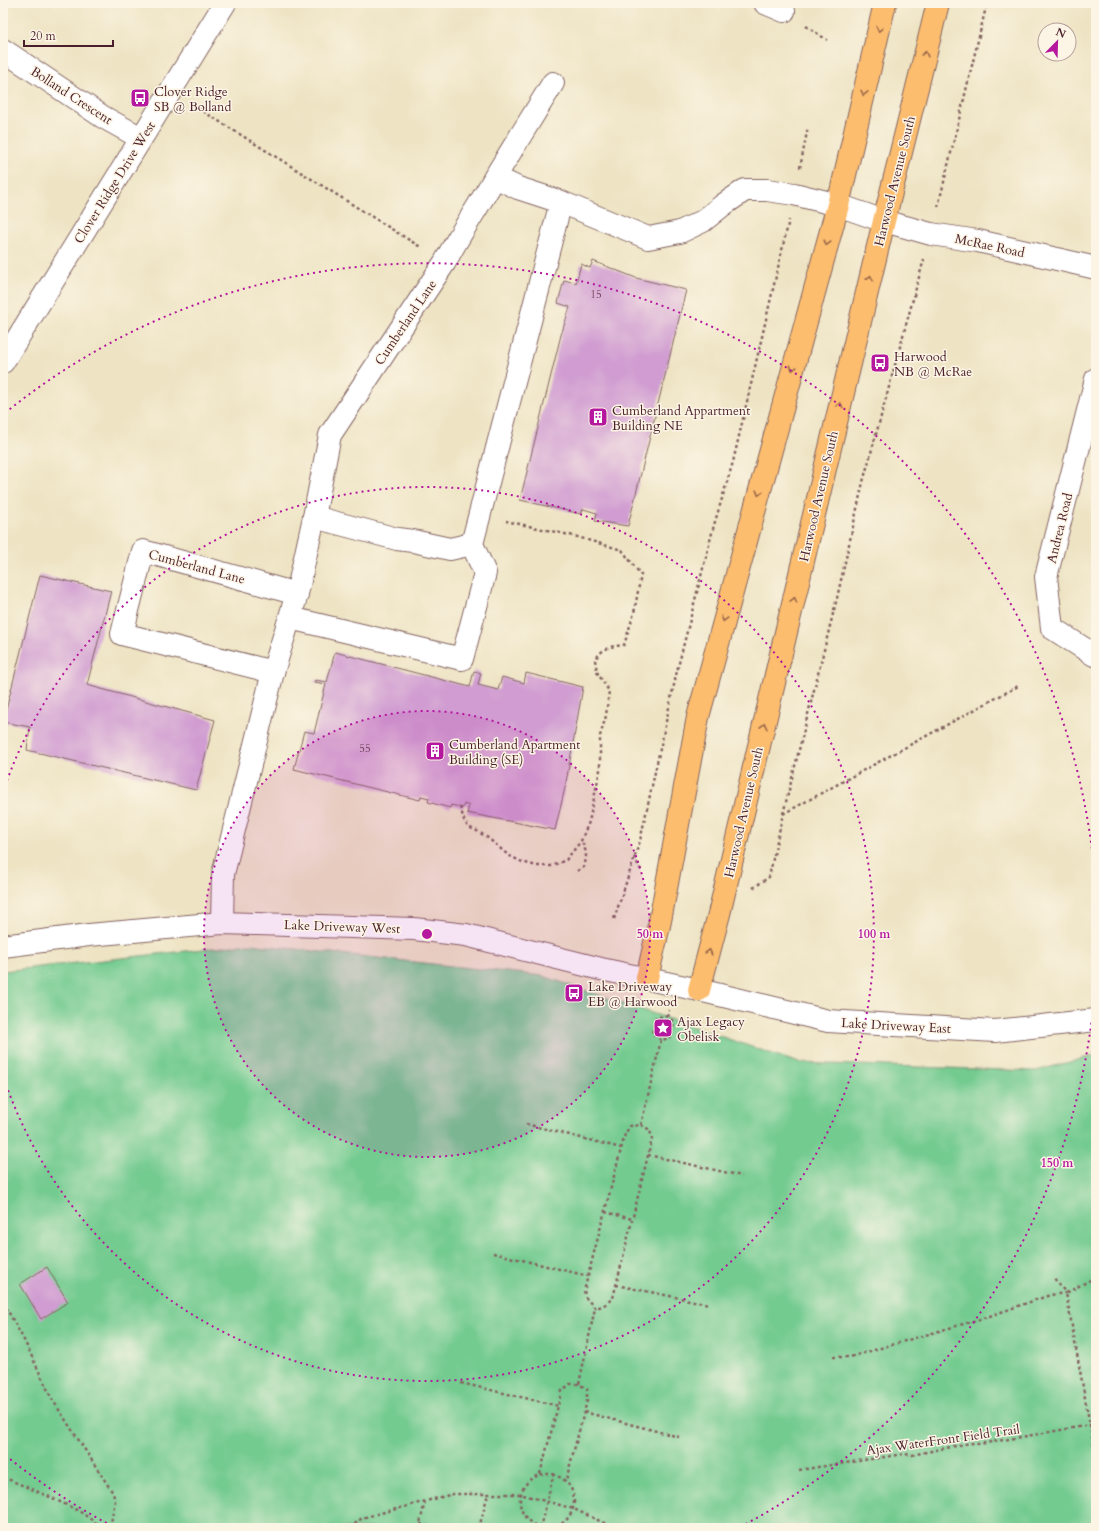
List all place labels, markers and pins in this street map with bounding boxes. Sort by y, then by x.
place label: Clover Ridge SB @ Bolland [154,83,231,116]
bus stop icon: Clover Ridge SB @ Bolland [129,87,151,109]
place label: Harwood NB @ McRae [894,348,972,381]
bus stop icon: Harwood NB @ McRae [869,352,891,374]
place label: Cumberland Appartment Building NE [612,402,750,435]
building icon: Cumberland Appartment Building NE [587,406,609,428]
place label: Cumberland Apartment Building (SE) [449,736,580,769]
building icon: Cumberland Apartment Building (SE) [424,740,446,762]
centre of rings [420,927,434,941]
place label: Lake Driveway EB @ Harwood [588,978,677,1011]
bus stop icon: Lake Driveway EB @ Harwood [563,982,585,1004]
place label: Ajax Legacy Obelisk [677,1013,745,1046]
place icon: Ajax Legacy Obelisk [652,1017,674,1039]

